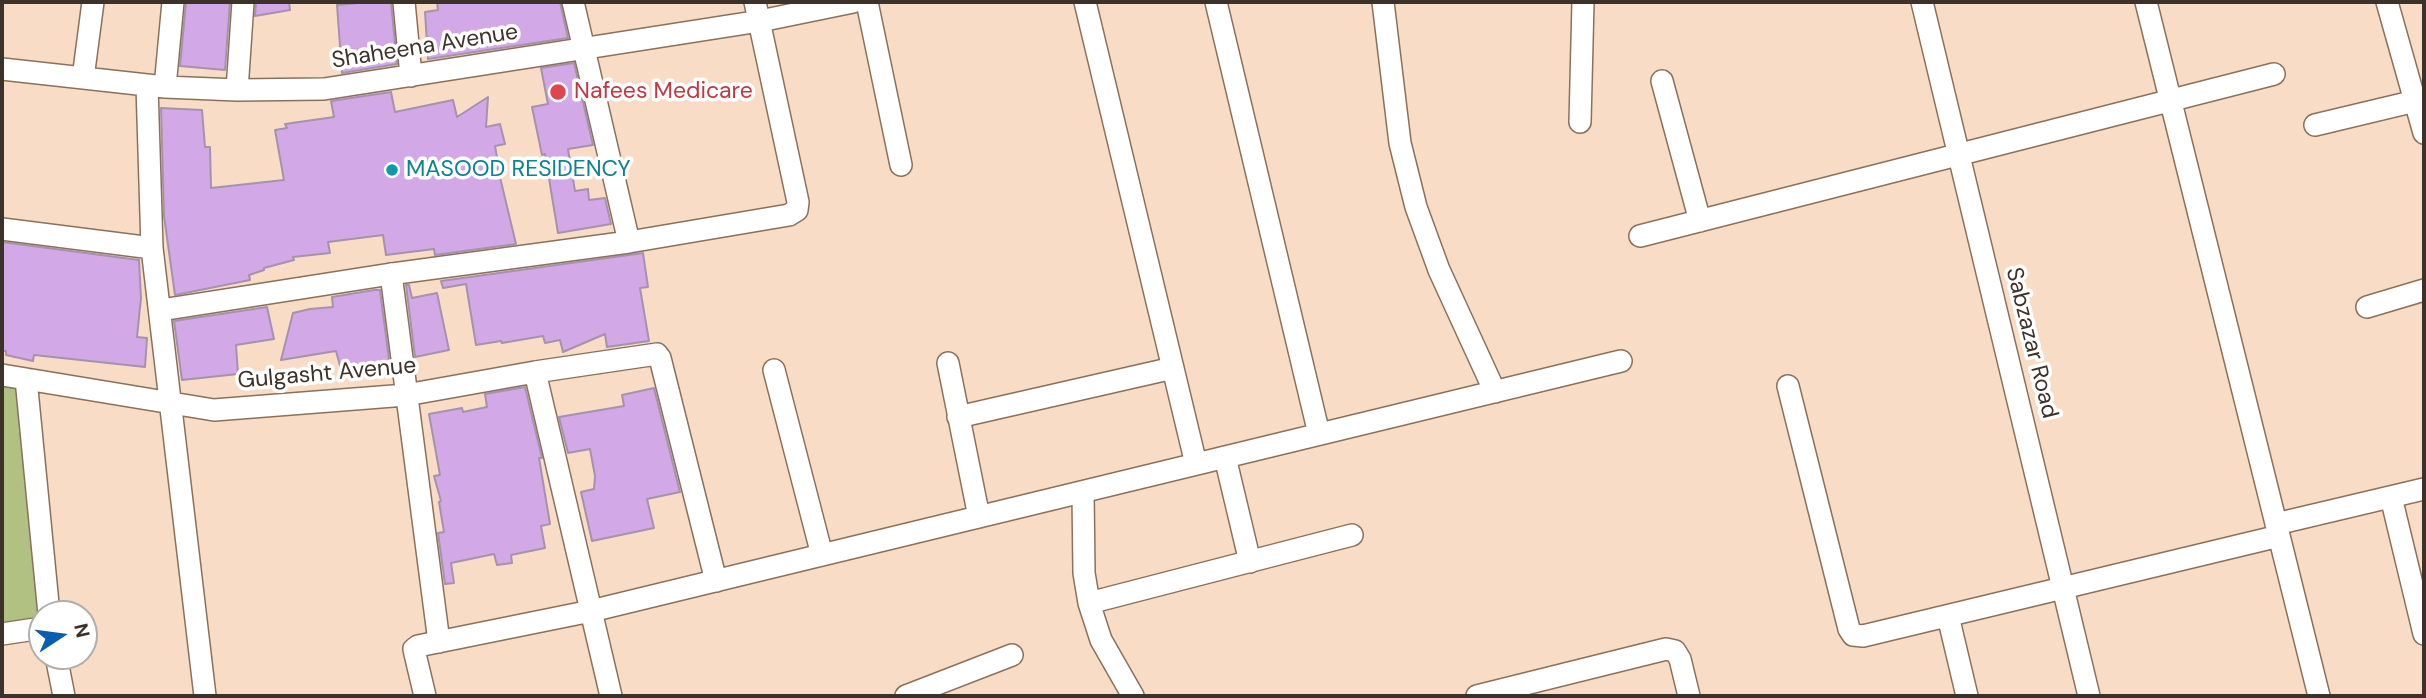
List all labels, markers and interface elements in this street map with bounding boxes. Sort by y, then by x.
street label: Shaheena Avenue [330,19,520,75]
place label: Nafees Medicare [574,78,753,106]
marker: Nafees Medicare [548,82,568,102]
place label: MASOOD RESIDENCY [406,156,631,184]
marker: MASOOD RESIDENCY [384,162,400,178]
street label: Sabzazar Road [1999,265,2063,421]
street label: Gulgasht Avenue [237,352,417,396]
north arrow [28,600,98,670]
text: N [68,621,96,640]

